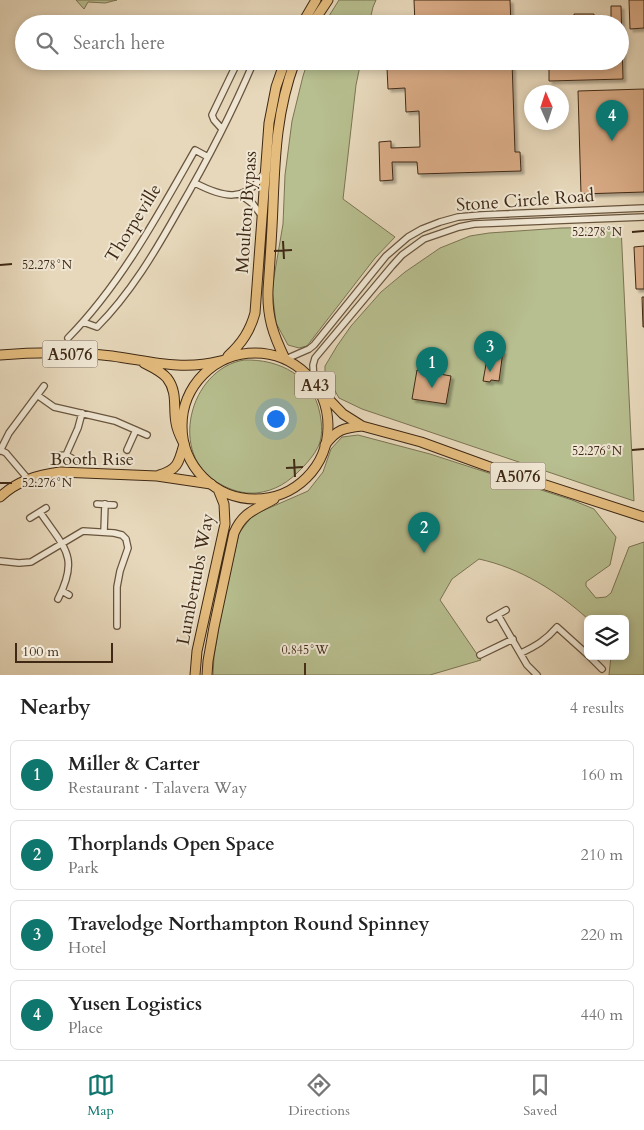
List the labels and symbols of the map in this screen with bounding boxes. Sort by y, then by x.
north arrow [524,85,569,130]
pin: 4 [596,100,628,141]
street label: Moulton Bypass [230,150,263,274]
street label: Thorpeville [99,179,168,267]
street label: Stone Circle Road [455,183,595,218]
text: 52.278°N [572,224,623,240]
text: 52.278°N [22,257,73,273]
pin: 3 [474,331,506,372]
road number: A5076 [42,340,98,368]
pin: 1 [416,347,448,388]
road number: A43 [295,372,335,398]
your location [263,406,289,432]
text: 52.276°N [572,443,623,459]
street label: Booth Rise [50,447,134,472]
road number: A5076 [490,462,546,490]
text: 52.276°N [22,475,73,491]
street label: Lumbertubs Way [170,511,221,647]
pin: 2 [408,512,440,553]
scale bar [15,640,112,663]
text: 0.845°W [281,642,329,658]

